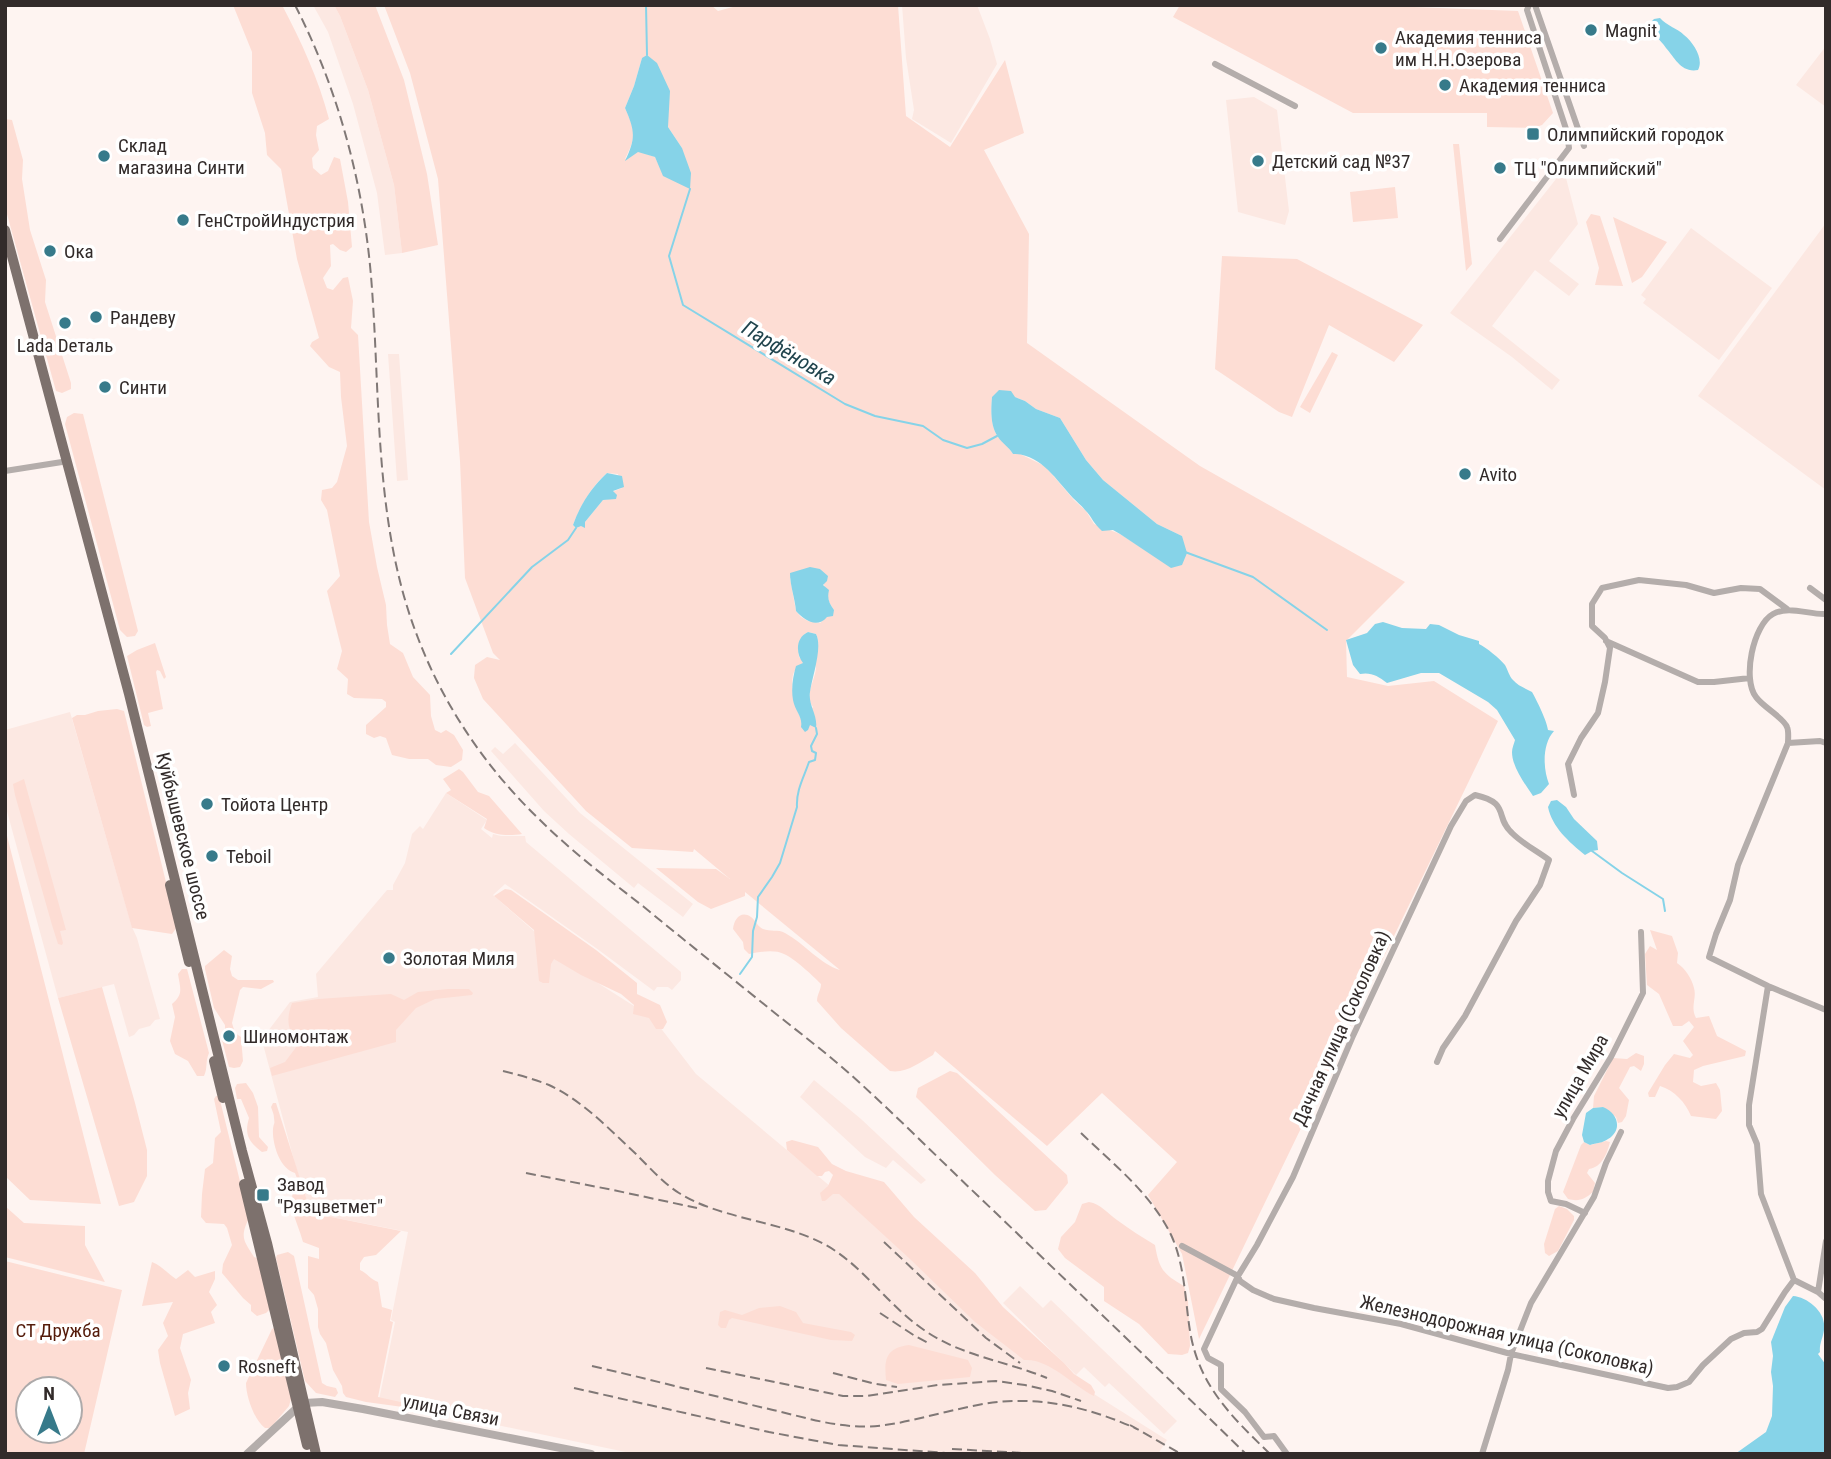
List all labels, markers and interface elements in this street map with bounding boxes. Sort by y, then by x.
place label: Magnit [1605,19,1657,42]
marker: Magnit [1583,22,1599,38]
place label: Академия тенниса им Н.Н.Озерова [1395,26,1542,71]
marker: Академия тенниса им Н.Н.Озерова [1373,40,1389,56]
place label: Академия тенниса [1459,74,1606,97]
marker: Академия тенниса [1437,77,1453,93]
place label: Олимпийский городок [1547,123,1724,146]
marker: Олимпийский городок [1525,126,1541,142]
place label: Склад магазина Синти [118,134,245,179]
marker: Склад магазина Синти [96,148,112,164]
place label: Детский сад №37 [1272,150,1410,173]
marker: Детский сад №37 [1250,153,1266,169]
place label: ТЦ "Олимпийский" [1514,157,1662,180]
marker: ТЦ "Олимпийский" [1492,160,1508,176]
place label: ГенСтройИндустрия [197,209,355,232]
marker: ГенСтройИндустрия [175,212,191,228]
place label: Ока [64,240,94,263]
marker: Ока [42,243,58,259]
place label: Рандеву [110,306,176,329]
marker: Рандеву [88,309,104,325]
marker: Lada Dеталь [57,315,73,331]
water label: Парфёновка [738,316,840,390]
place label: Lada Dеталь [17,334,113,357]
place label: Синти [119,376,167,399]
marker: Синти [97,379,113,395]
place label: Avito [1479,463,1517,486]
marker: Avito [1457,466,1473,482]
street label: Куйбышевское шоссе [151,750,215,922]
place label: Тойота Центр [221,793,328,816]
marker: Тойота Центр [199,796,215,812]
place label: Teboil [226,845,272,868]
marker: Teboil [204,848,220,864]
street label: Дачная улица (Соколовка) [1288,927,1394,1129]
place label: Золотая Миля [403,947,515,970]
marker: Золотая Миля [381,950,397,966]
place label: Шиномонтаж [243,1025,349,1048]
marker: Шиномонтаж [221,1028,237,1044]
street label: улица Мира [1547,1030,1613,1122]
place label: Завод "Рязцветмет" [277,1173,383,1218]
marker: Завод "Рязцветмет" [255,1187,271,1203]
street label: Железнодорожная улица (Соколовка) [1358,1290,1656,1380]
park label: СТ Дружба [15,1319,101,1342]
place label: Rosneft [238,1355,296,1378]
marker: Rosneft [216,1358,232,1374]
north arrow [14,1375,84,1445]
text: N [43,1382,55,1405]
street label: улица Связи [401,1389,501,1431]

